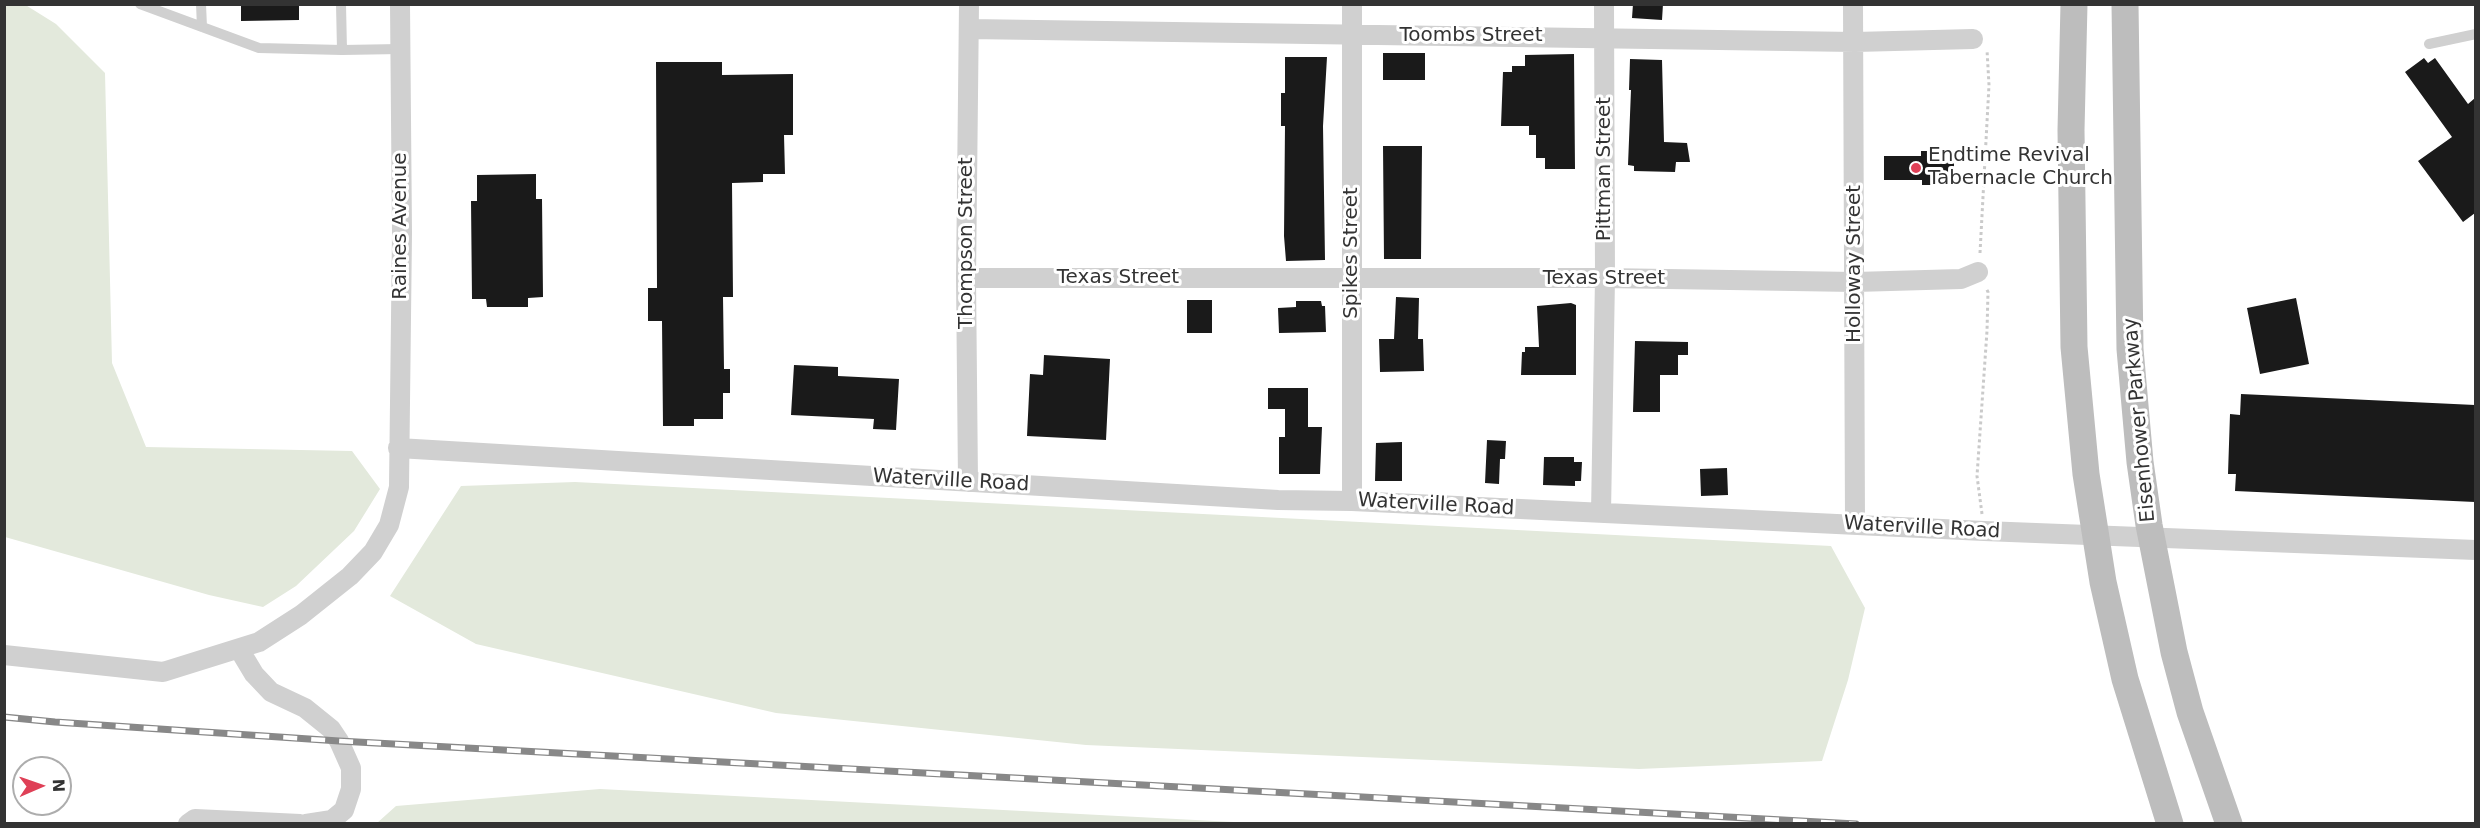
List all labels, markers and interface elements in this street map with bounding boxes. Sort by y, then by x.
street label: Toombs Street [1399,24,1543,48]
street label: Pittman Street [1593,97,1617,241]
place label: Endtime Revival Tabernacle Church [1928,144,2113,191]
street label: Raines Avenue [389,152,413,300]
street label: Thompson Street [955,157,979,329]
marker: Endtime Revival Tabernacle Church [1909,161,1923,175]
street label: Holloway Street [1843,185,1867,343]
street label: Spikes Street [1340,187,1364,319]
street label: Texas Street [1057,266,1179,290]
street label: Texas Street [1543,267,1665,291]
street label: Eisenhower Parkway [2119,317,2161,523]
street label: Waterville Road [872,465,1030,497]
street label: Waterville Road [1357,489,1515,521]
street label: Waterville Road [1843,512,2001,544]
north arrow [12,756,72,816]
text: N [49,778,68,792]

